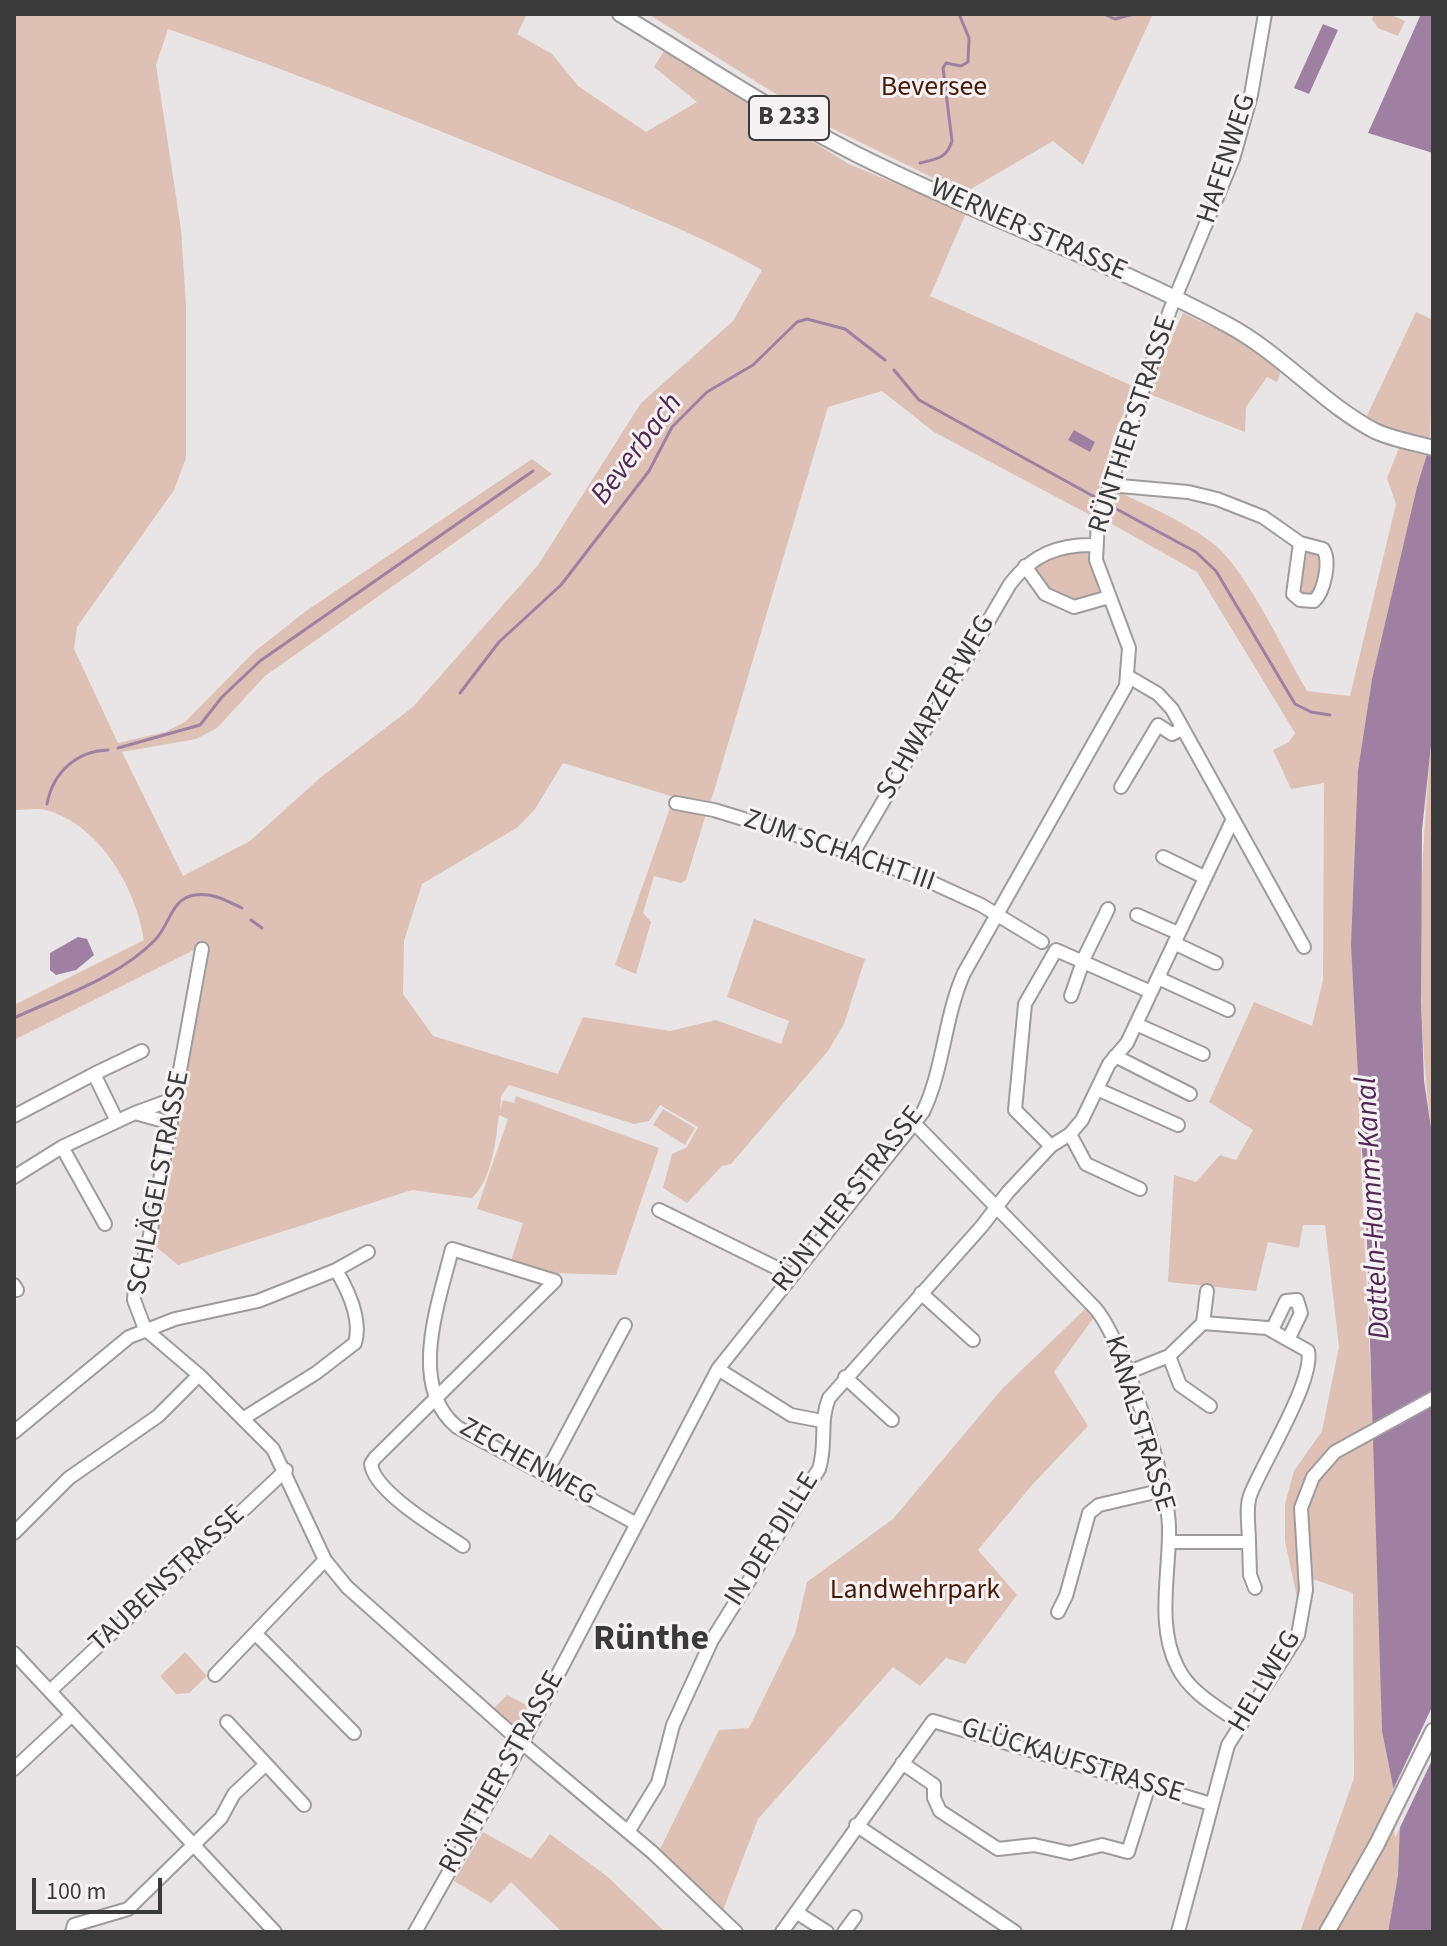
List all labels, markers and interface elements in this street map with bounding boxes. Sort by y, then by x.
park label: Beversee [881,72,987,106]
street label: HAFENWEG [1191,90,1265,228]
road number: B 233 [749,96,829,140]
street label: WERNER STRASSE [924,173,1132,289]
street label: RÜNTHER STRASSE [1083,312,1185,538]
water label: Beverbach [585,387,691,513]
street label: SCHWARZER WEG [871,610,1003,806]
street label: ZUM SCHACHT III [739,804,939,900]
street label: SCHLÄGELSTRASSE [122,1068,198,1298]
water label: Datteln-Hamm-Kanal [1350,1076,1400,1340]
street label: RÜNTHER STRASSE [766,1100,932,1300]
street label: KANALSTRASSE [1095,1332,1181,1516]
street label: ZECHENWEG [453,1412,601,1514]
street label: IN DER DILLE [719,1467,827,1613]
street label: TAUBENSTRASSE [83,1499,253,1661]
park label: Landwehrpark [830,1575,1000,1609]
district label: Rünthe [593,1619,709,1663]
street label: HELLWEG [1223,1625,1309,1739]
street label: RÜNTHER STRASSE [433,1666,573,1880]
street label: GLÜCKAUFSTRASSE [957,1712,1187,1812]
scale bar [36,1862,166,1912]
text: 100 m [46,1874,106,1909]

